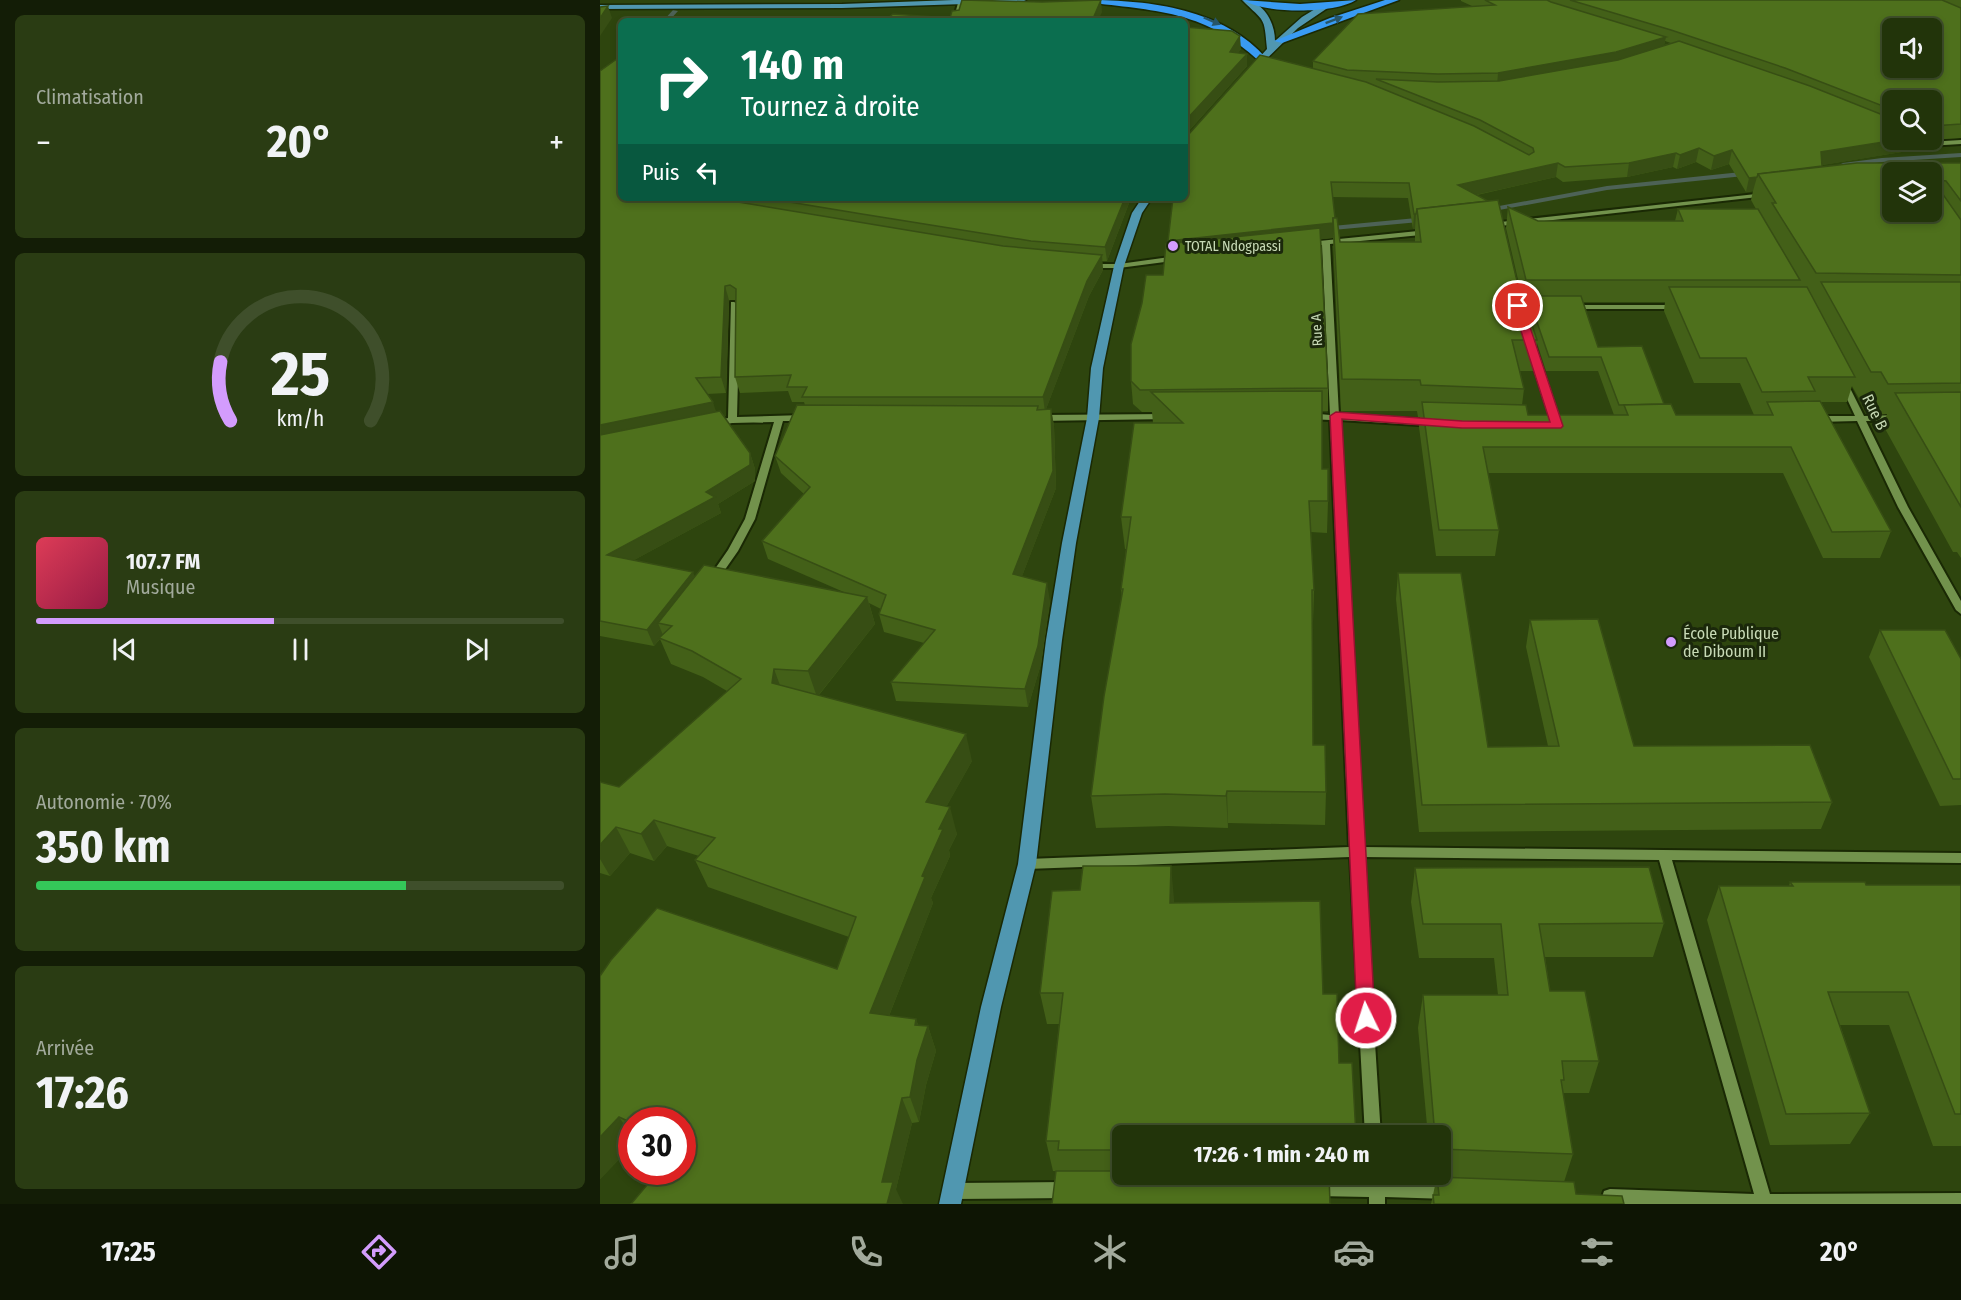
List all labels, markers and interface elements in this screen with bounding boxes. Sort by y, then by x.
one-way arrow [1325,14,1343,24]
one-way arrow [1203,17,1221,27]
map controls [1882,18,1942,222]
button: sound [1882,18,1942,78]
text: 140 m [741,40,844,90]
icon: right [642,42,720,120]
text: Climatisation [36,85,144,109]
button: search [1882,90,1942,150]
text: Tournez à droite [741,91,920,123]
text: 20° [267,115,333,169]
text: − [36,123,51,163]
text: + [549,123,564,163]
icon: left [691,156,724,189]
text: Puis [642,159,679,186]
button: layers [1882,162,1942,222]
place label: TOTAL Ndogpassi [1185,238,1281,255]
marker: TOTAL Ndogpassi [1166,239,1180,253]
pin [1492,280,1543,331]
icon: arrive [1501,289,1534,322]
street label: Rue A [1308,313,1326,347]
text: 25 [269,337,330,412]
street label: Rue B [1858,391,1892,433]
text: km/h [276,407,324,433]
text: 107.7 FM [126,548,200,575]
text: Musique [126,575,195,599]
place label: École Publique de Diboum II [1683,624,1779,661]
icon: previous [108,633,141,666]
icon: pause [284,633,317,666]
icon: next [460,633,493,666]
marker: École Publique de Diboum II [1664,635,1678,649]
text: Autonomie · 70% [36,790,172,814]
text: 350 km [36,820,171,874]
position arrow [1334,986,1398,1050]
text: Arrivée [36,1036,94,1060]
text: 17:26 [36,1066,129,1120]
speed limit sign: 30 [618,1107,696,1185]
text: 17:26 · 1 min · 240 m [1193,1141,1370,1168]
icon: directions [358,1231,400,1273]
icon: music [601,1231,643,1273]
icon: phone [845,1231,887,1273]
icon: climate [1089,1231,1131,1273]
icon: car [1333,1231,1375,1273]
icon: filters [1576,1231,1618,1273]
text: 17:25 [101,1236,156,1268]
text: 20° [1820,1236,1860,1268]

